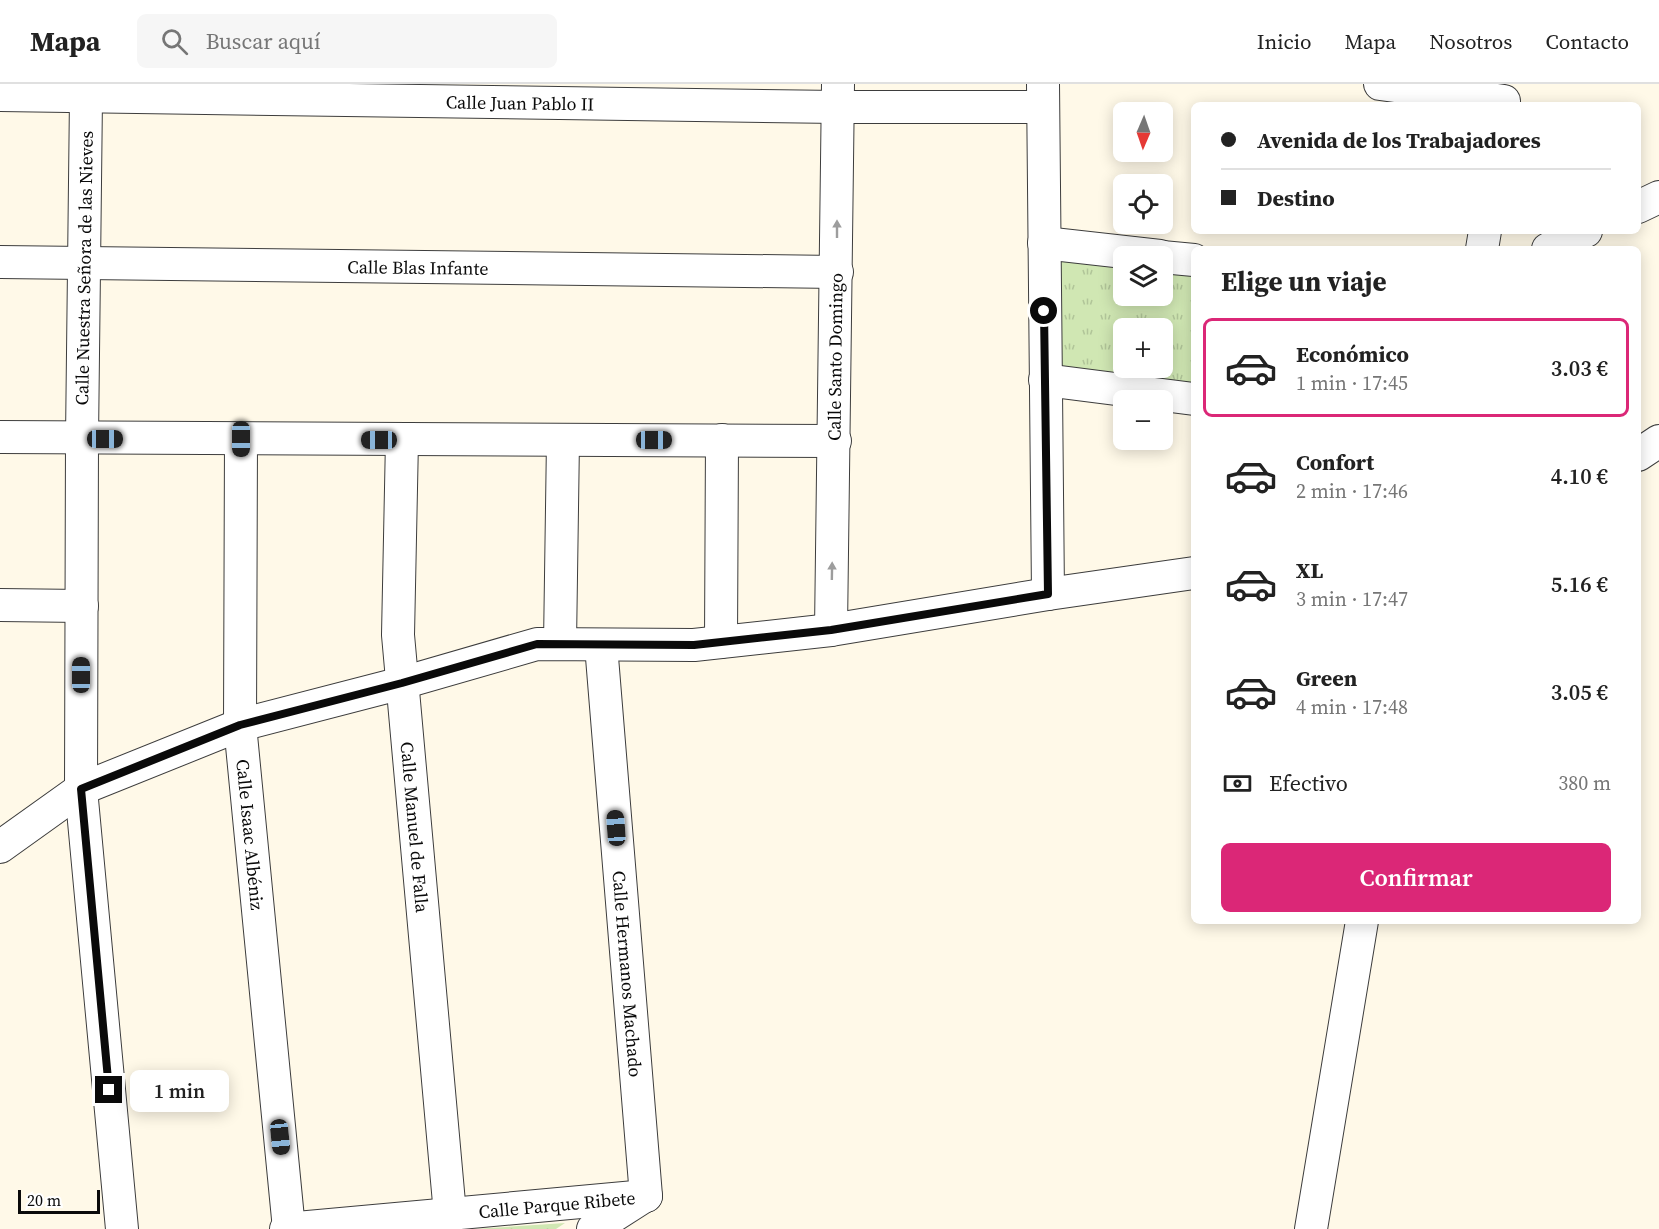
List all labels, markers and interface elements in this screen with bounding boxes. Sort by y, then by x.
search box [137,14,557,68]
text: Mapa [30,22,101,60]
icon: search [158,25,191,58]
text: Buscar aquí [206,26,321,56]
text: Inicio [1257,27,1311,56]
text: Mapa [1344,27,1396,56]
text: Nosotros [1429,27,1512,56]
text: Contacto [1545,27,1629,56]
street label: Calle Juan Pablo II [446,89,594,116]
north arrow [1113,102,1173,162]
map controls [1113,102,1173,450]
text: Avenida de los Trabajadores [1257,125,1541,155]
street label: Calle Nuestra Señora de las Nieves [69,130,99,406]
button: locate [1113,174,1173,234]
text: Destino [1257,183,1335,213]
one-way arrow [832,220,842,239]
button: layers [1113,246,1173,306]
street label: Calle Blas Infante [347,254,489,280]
text: Elige un viaje [1221,263,1387,300]
street label: Calle Santo Domingo [821,273,848,441]
route start [1030,297,1057,324]
button: + [1113,318,1173,378]
text: Económico [1296,339,1409,369]
icon: car [1224,341,1278,395]
text: 3.03 € [1551,353,1608,383]
text: 1 min · 17:45 [1296,369,1408,397]
button: − [1113,390,1173,450]
car [232,421,250,457]
car [87,430,123,448]
car [361,431,397,449]
car [636,431,672,449]
text: Confort [1296,447,1374,477]
icon: car [1224,449,1278,503]
text: 4.10 € [1551,461,1608,491]
text: 2 min · 17:46 [1296,477,1408,505]
text: XL [1296,555,1323,585]
icon: car [1224,557,1278,611]
one-way arrow [827,562,837,581]
text: 5.16 € [1551,569,1608,599]
text: 3 min · 17:47 [1296,585,1408,613]
car [72,657,90,693]
text: Green [1296,663,1357,693]
icon: car [1224,665,1278,719]
text: 3.05 € [1551,677,1608,707]
text: 4 min · 17:48 [1296,693,1408,721]
street label: Calle Manuel de Falla [395,741,435,915]
street label: Calle Isaac Albéniz [231,758,270,911]
icon: cash [1221,767,1254,800]
text: Efectivo [1269,768,1348,798]
text: 380 m [1558,769,1611,797]
car [606,809,626,847]
button: Confirmar [1221,843,1611,912]
street label: Calle Hermanos Machado [607,870,649,1078]
callout: 1 min [130,1069,229,1111]
route end [95,1076,122,1103]
text: 1 min [154,1077,205,1105]
car [269,1118,291,1156]
street label: Calle Parque Ribete [477,1185,636,1224]
scale bar [18,1187,100,1214]
text: 20 m [27,1189,61,1211]

